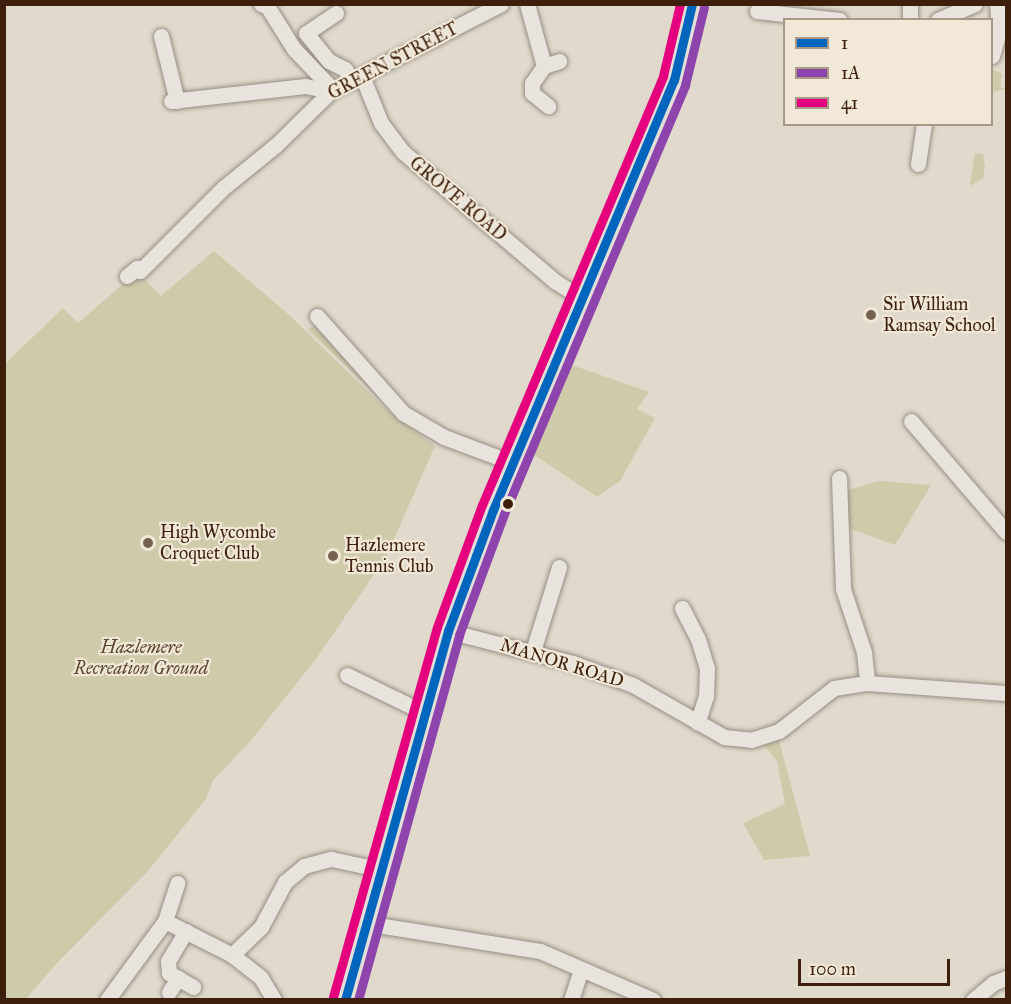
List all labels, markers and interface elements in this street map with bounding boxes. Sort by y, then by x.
street label: GREEN STREET [324,18,462,104]
legend [783,18,993,126]
text: 1 [841,32,848,54]
text: 1A [841,62,860,84]
text: 41 [841,92,858,114]
street label: GROVE ROAD [405,152,511,246]
place label: Sir William Ramsay School [883,294,996,336]
marker: Sir William Ramsay School [864,308,878,322]
unlabelled marker [502,498,514,510]
place label: High Wycombe Croquet Club [160,522,276,564]
place label: Hazlemere Tennis Club [345,535,434,578]
marker: High Wycombe Croquet Club [141,536,155,550]
marker: Hazlemere Tennis Club [326,549,340,563]
street label: MANOR ROAD [498,634,626,692]
park label: Hazlemere Recreation Ground [74,637,208,680]
scale bar [801,947,952,985]
text: 100 m [809,958,856,980]

